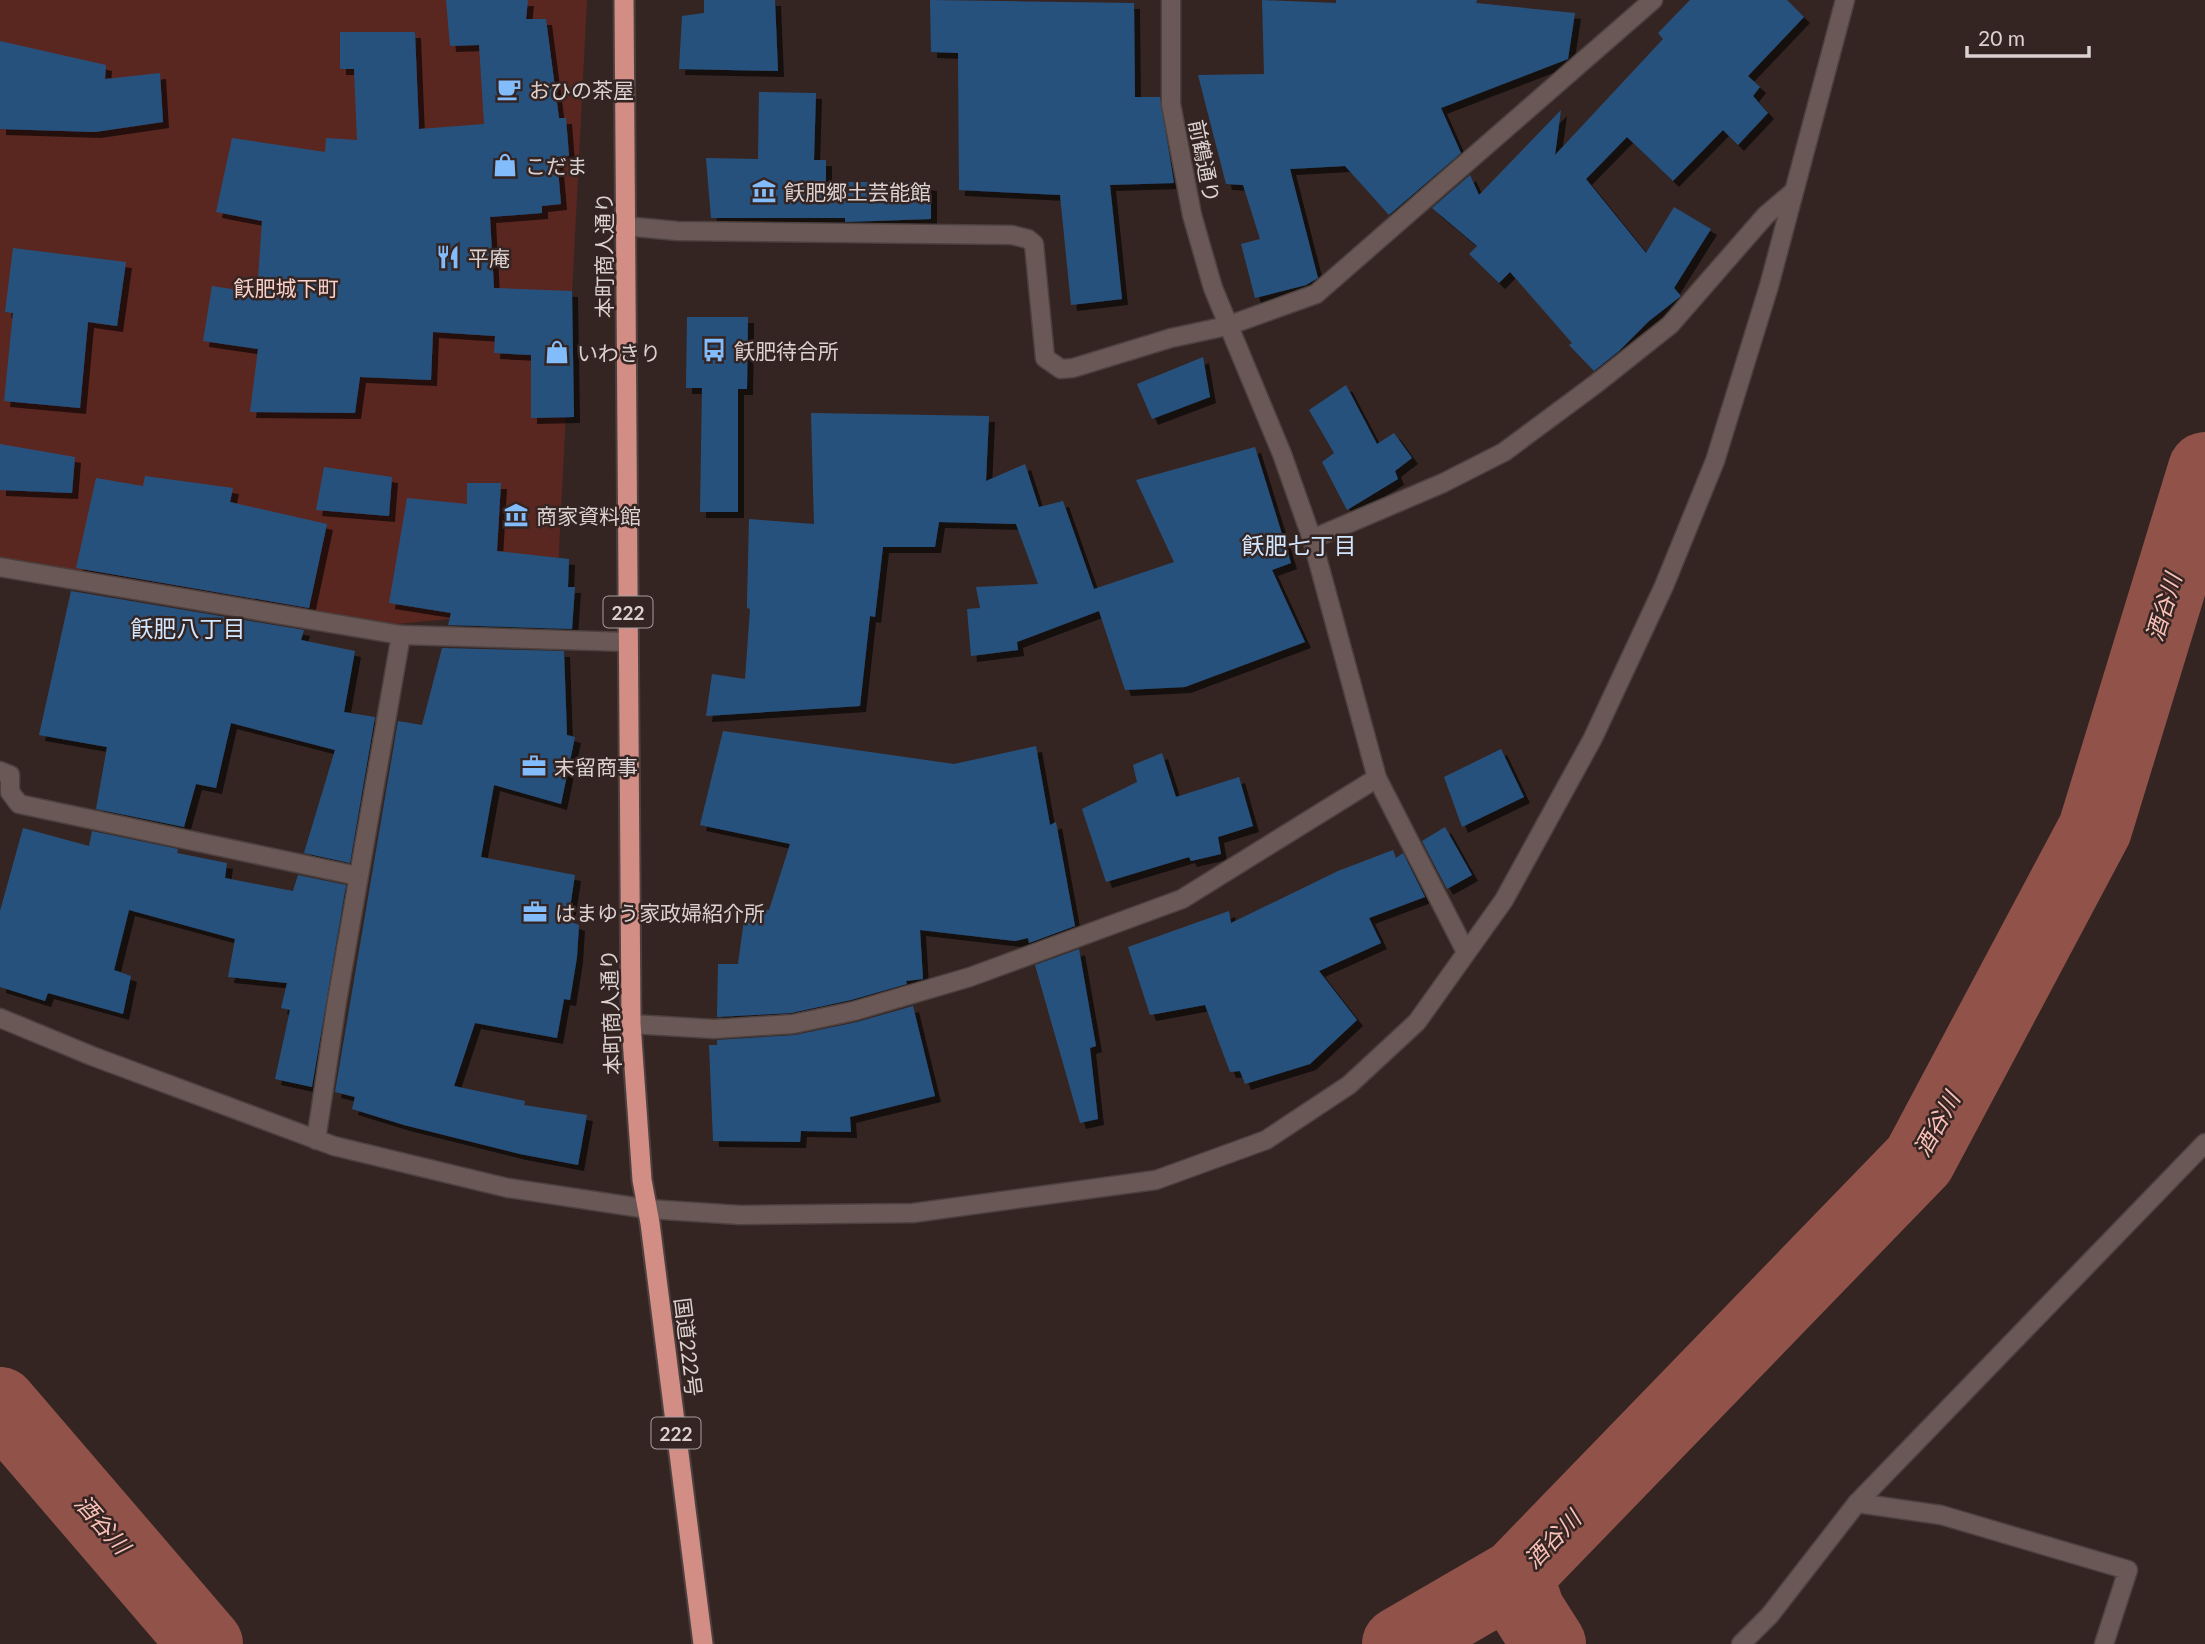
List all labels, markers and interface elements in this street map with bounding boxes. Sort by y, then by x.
scale bar [1967,14,2090,58]
text: 20 m [1978,25,2025,50]
cafe icon: おひの茶屋 [495,75,523,103]
place label: おひの茶屋 [529,77,634,102]
street label: 前鶴通り [1185,117,1225,205]
shop icon: こだま [491,151,519,179]
place label: こだま [525,153,588,178]
museum icon: 飫肥郷土芸能館 [750,177,778,205]
place label: 飫肥郷土芸能館 [784,179,931,204]
street label: 本町商人通り [591,192,616,318]
restaurant icon: 平庵 [434,243,462,271]
place label: 平庵 [468,245,510,270]
park label: 飫肥城下町 [234,275,339,300]
bus stop icon: 飫肥待合所 [700,336,728,364]
shop icon: いわきり [543,338,571,366]
place label: 飫肥待合所 [734,338,839,363]
place label: いわきり [577,340,661,365]
museum icon: 商家資料館 [502,501,530,529]
place label: 商家資料館 [536,503,641,528]
district label: 飫肥七丁目 [1242,531,1357,559]
water label: 酒谷川 [2140,567,2187,644]
road number: 222 [604,596,652,628]
district label: 飫肥八丁目 [131,614,246,642]
office icon: 末留商事 [520,752,548,780]
place label: 末留商事 [554,754,638,779]
office icon: はまゆう家政婦紹介所 [521,898,549,926]
place label: はまゆう家政婦紹介所 [555,900,765,925]
street label: 本町商人通り [595,949,625,1075]
water label: 酒谷川 [1907,1084,1966,1161]
street label: 国道222号 [671,1296,707,1398]
road number: 222 [652,1418,700,1448]
water label: 酒谷川 [70,1489,138,1561]
water label: 酒谷川 [1518,1502,1588,1574]

